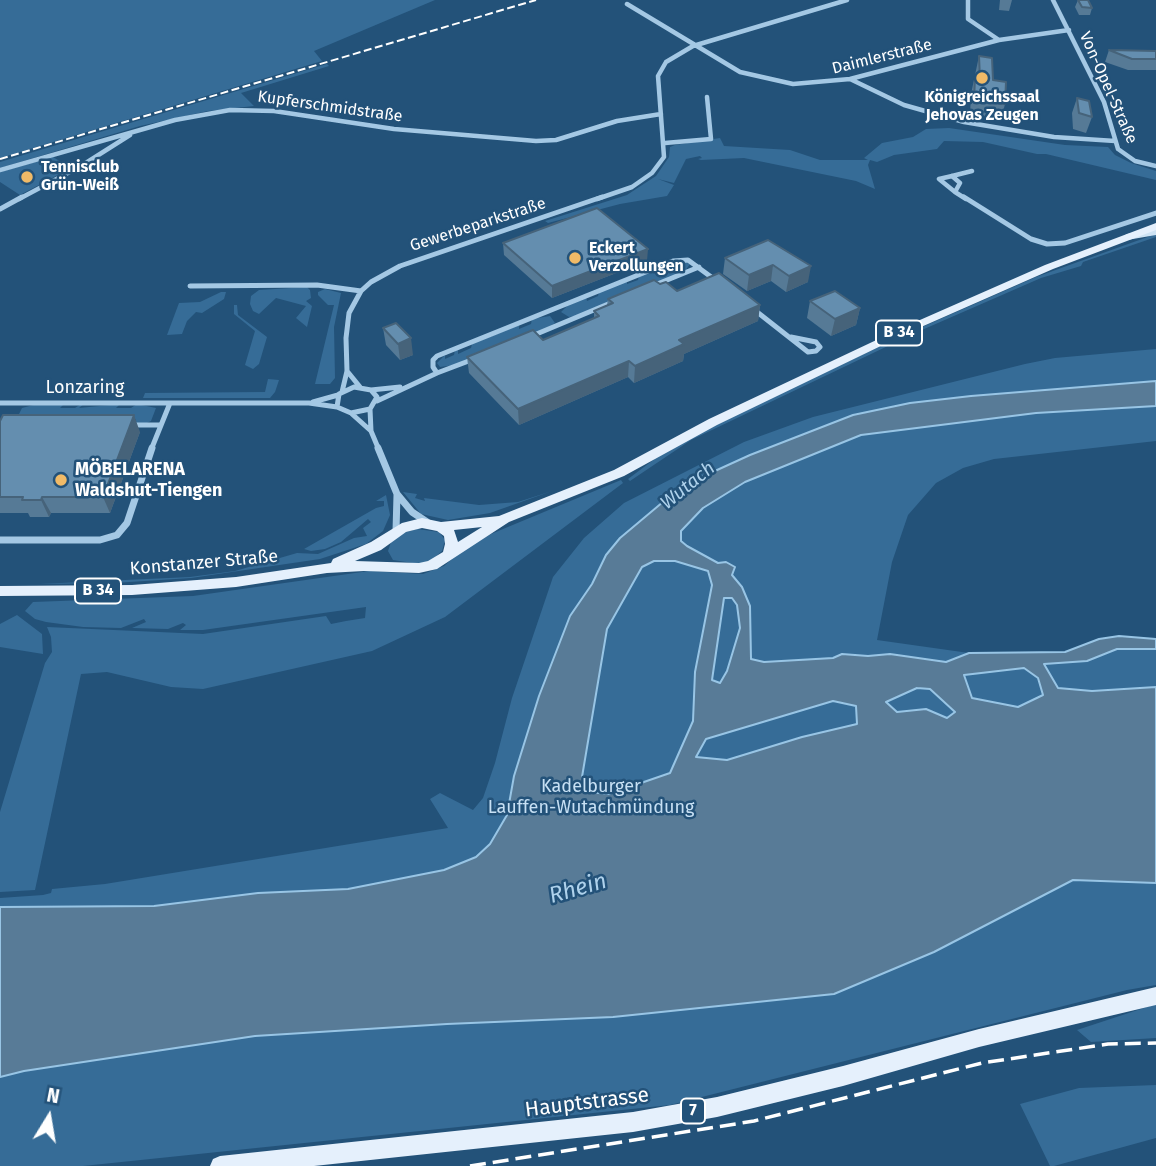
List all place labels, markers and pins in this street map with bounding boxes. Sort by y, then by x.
marker: Königreichssaal Jehovas Zeugen [974,70,990,86]
place label: Königreichssaal Jehovas Zeugen [924,88,1040,126]
place label: Tennisclub Grün-Weiß [41,158,119,196]
marker: Tennisclub Grün-Weiß [19,169,35,185]
place label: Eckert Verzollungen [589,239,684,277]
marker: Eckert Verzollungen [567,250,583,266]
place label: MÖBELARENA Waldshut-Tiengen [75,459,222,502]
marker: MÖBELARENA Waldshut-Tiengen [53,472,69,488]

